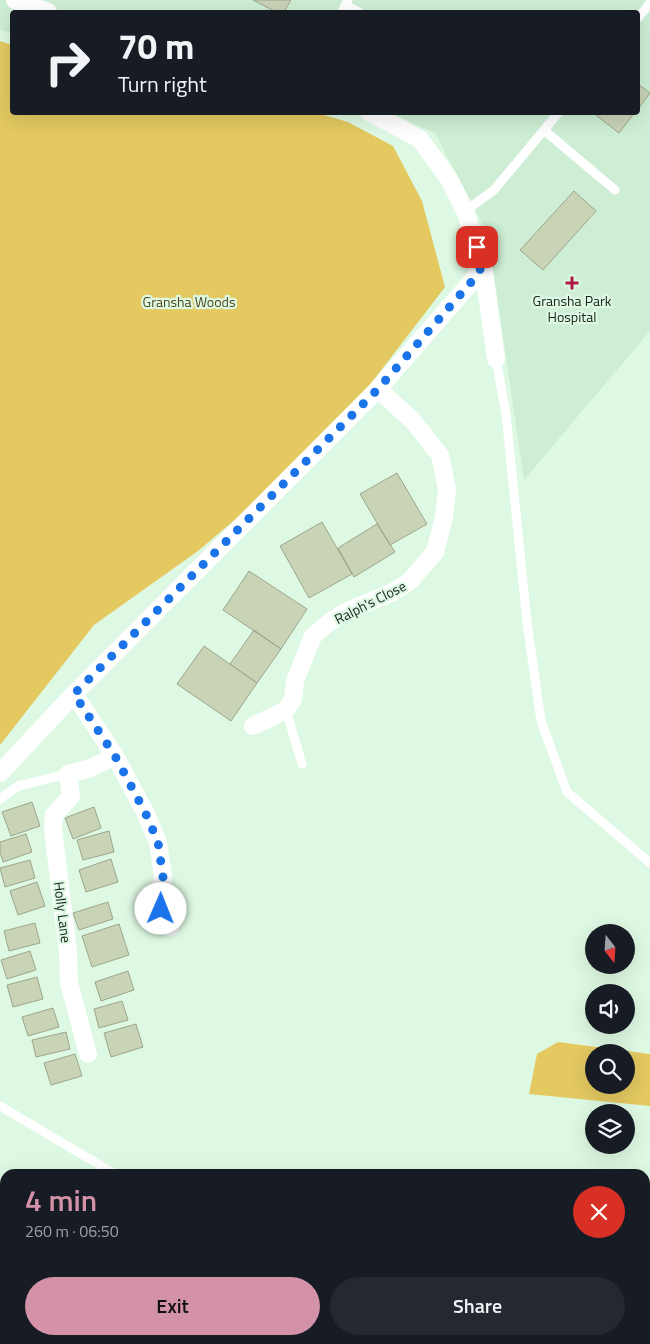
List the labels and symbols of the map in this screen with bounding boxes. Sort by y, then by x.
pin [456,226,498,268]
marker: Gransha Park Hospital [565,276,579,290]
place label: Gransha Park Hospital [533,290,612,327]
park label: Gransha Woods [143,291,235,312]
street label: Ralph's Close [331,575,409,629]
street label: Holly Lane [49,880,77,944]
position arrow [134,882,186,934]
north arrow [585,924,635,974]

